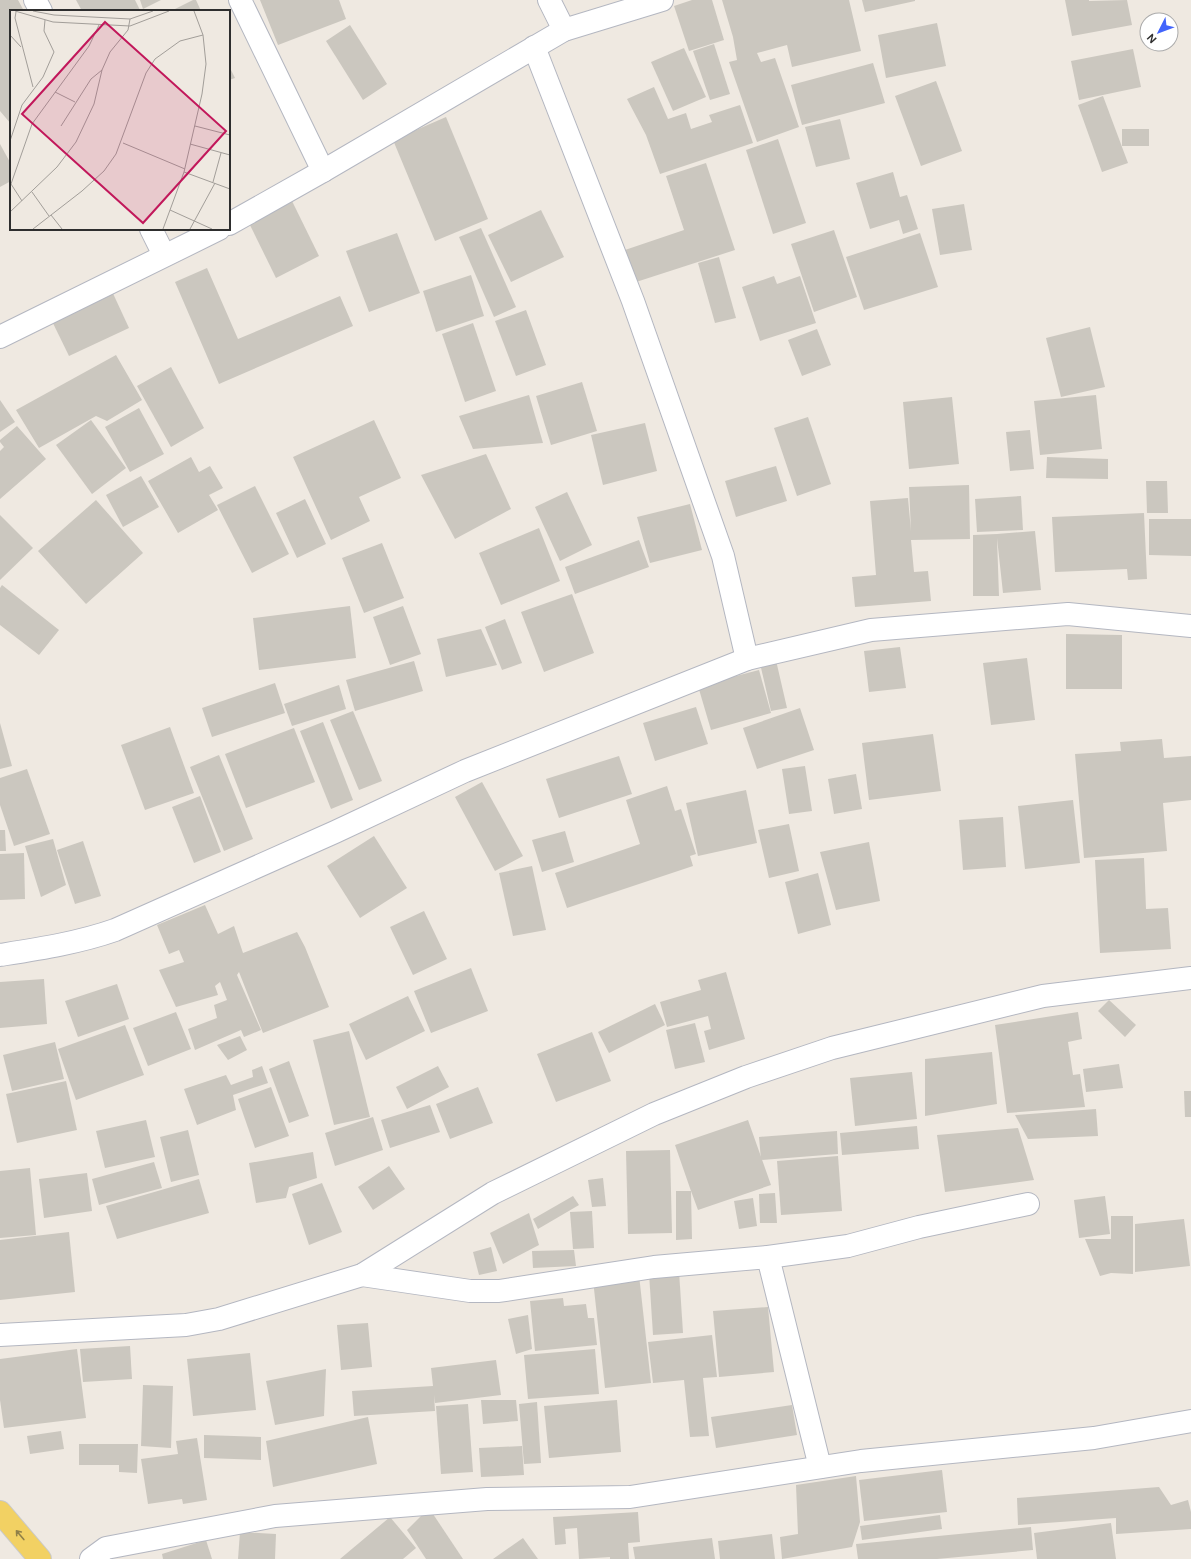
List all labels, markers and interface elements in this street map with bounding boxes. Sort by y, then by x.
inset map [10,10,230,230]
north arrow [1139,12,1179,52]
text: N [1144,31,1159,46]
one-way arrow [16,1530,25,1541]

